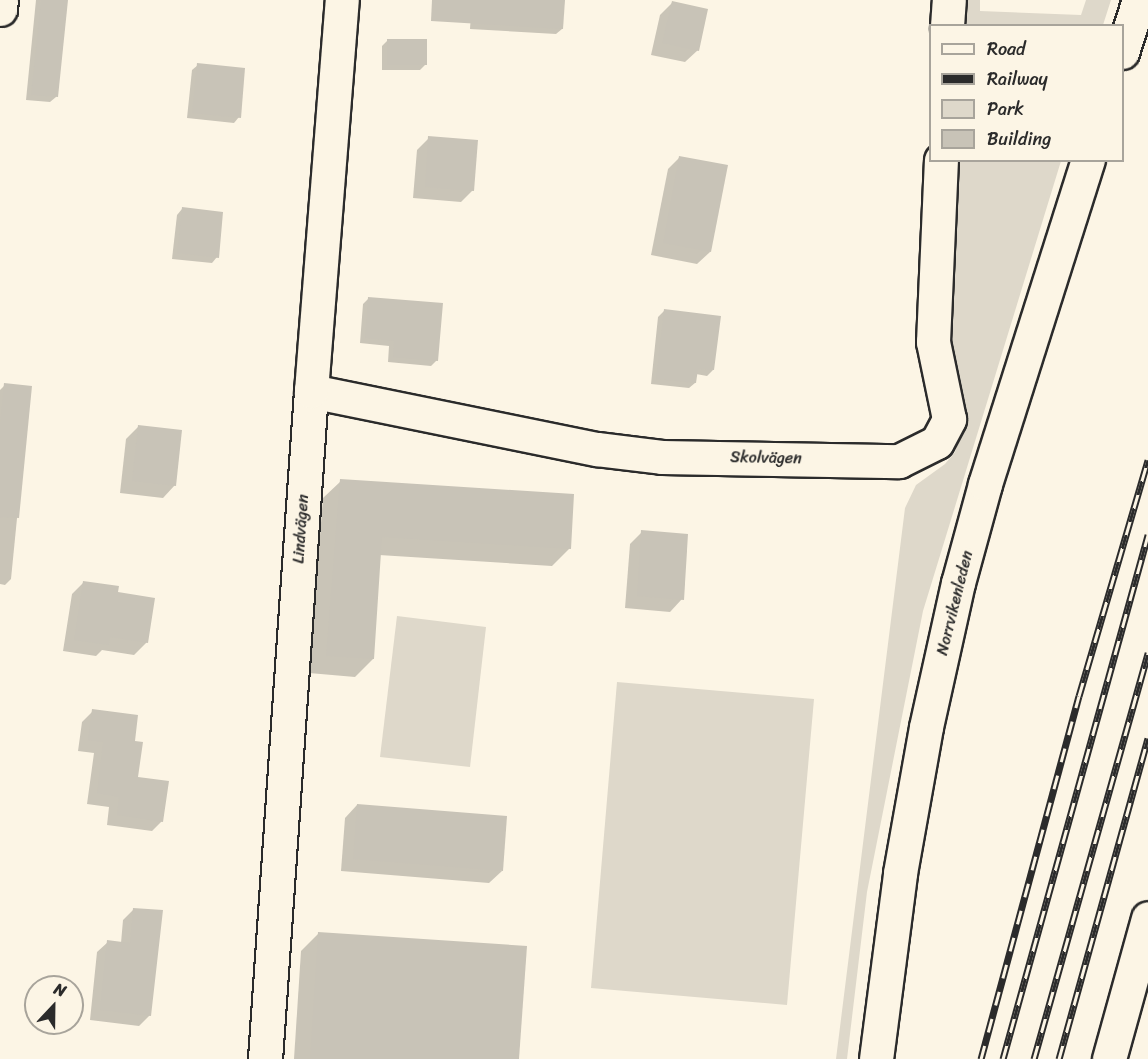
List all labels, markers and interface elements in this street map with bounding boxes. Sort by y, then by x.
legend [929,24,1124,162]
text: Road [987,33,1026,65]
text: Railway [987,63,1048,95]
text: Park [987,93,1024,125]
text: Building [987,123,1051,155]
street label: Skolvägen [730,448,802,468]
street label: Lindvägen [289,494,313,564]
street label: Norrvikenleden [933,549,977,657]
text: N [50,974,71,1005]
north arrow [24,975,84,1035]

